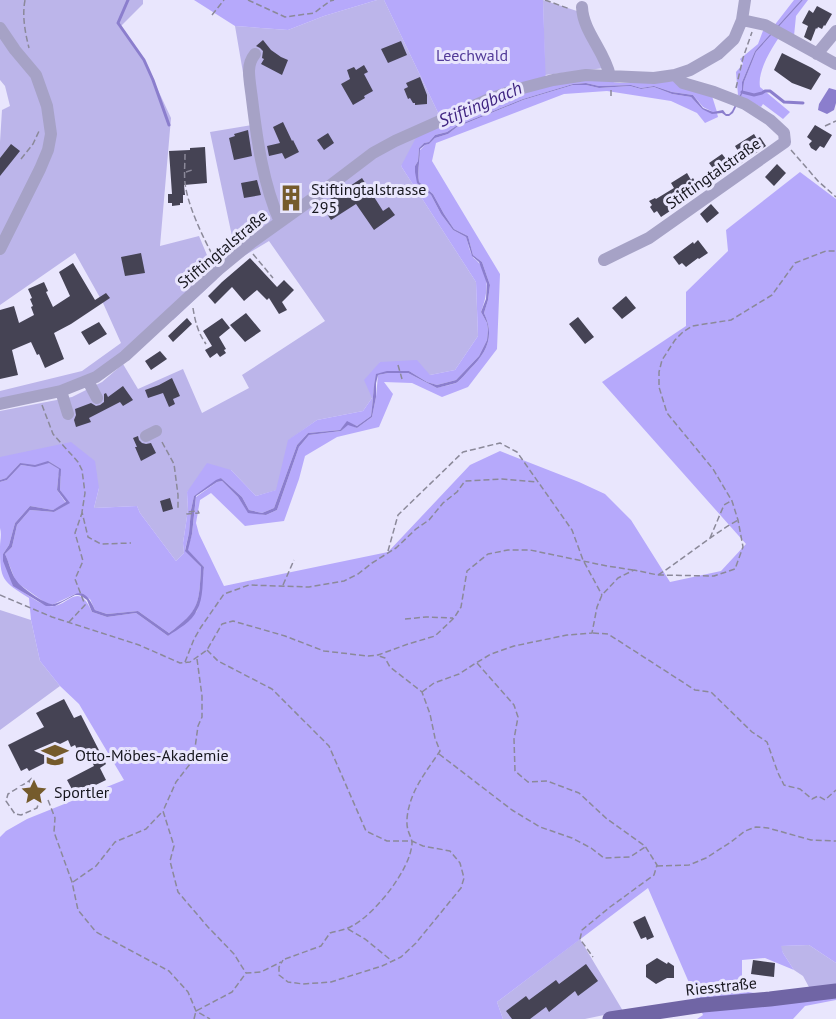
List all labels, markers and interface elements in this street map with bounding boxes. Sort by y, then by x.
park label: Leechwald [436,45,508,65]
water label: Stiftingbach [435,76,525,132]
street label: Stiftingtalstraße [662,133,764,213]
place label: Stiftingtalstrasse 295 [311,179,426,217]
building icon: Stiftingtalstrasse 295 [276,183,306,213]
street label: Stiftingtalstraße [173,206,271,292]
school or university icon: Otto-Möbes-Akademie [40,740,70,770]
place label: Otto-Möbes-Akademie [75,745,229,765]
place icon: Sportler [19,777,49,807]
place label: Sportler [54,782,110,802]
street label: Riesstraße [684,972,758,1000]

